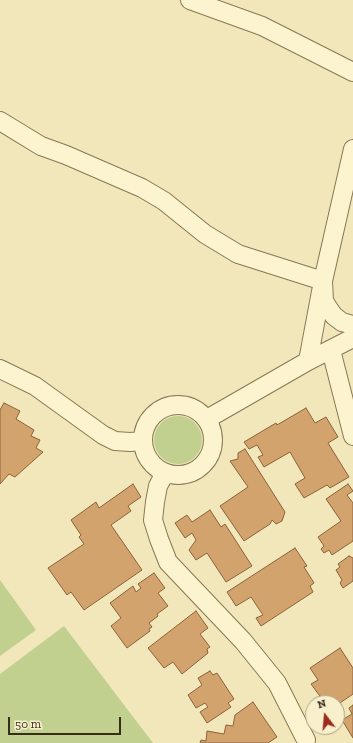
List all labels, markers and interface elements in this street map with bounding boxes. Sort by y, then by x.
north arrow [305,695,345,735]
text: N [316,697,328,711]
scale bar [10,709,123,735]
text: 50 m [15,717,41,731]

